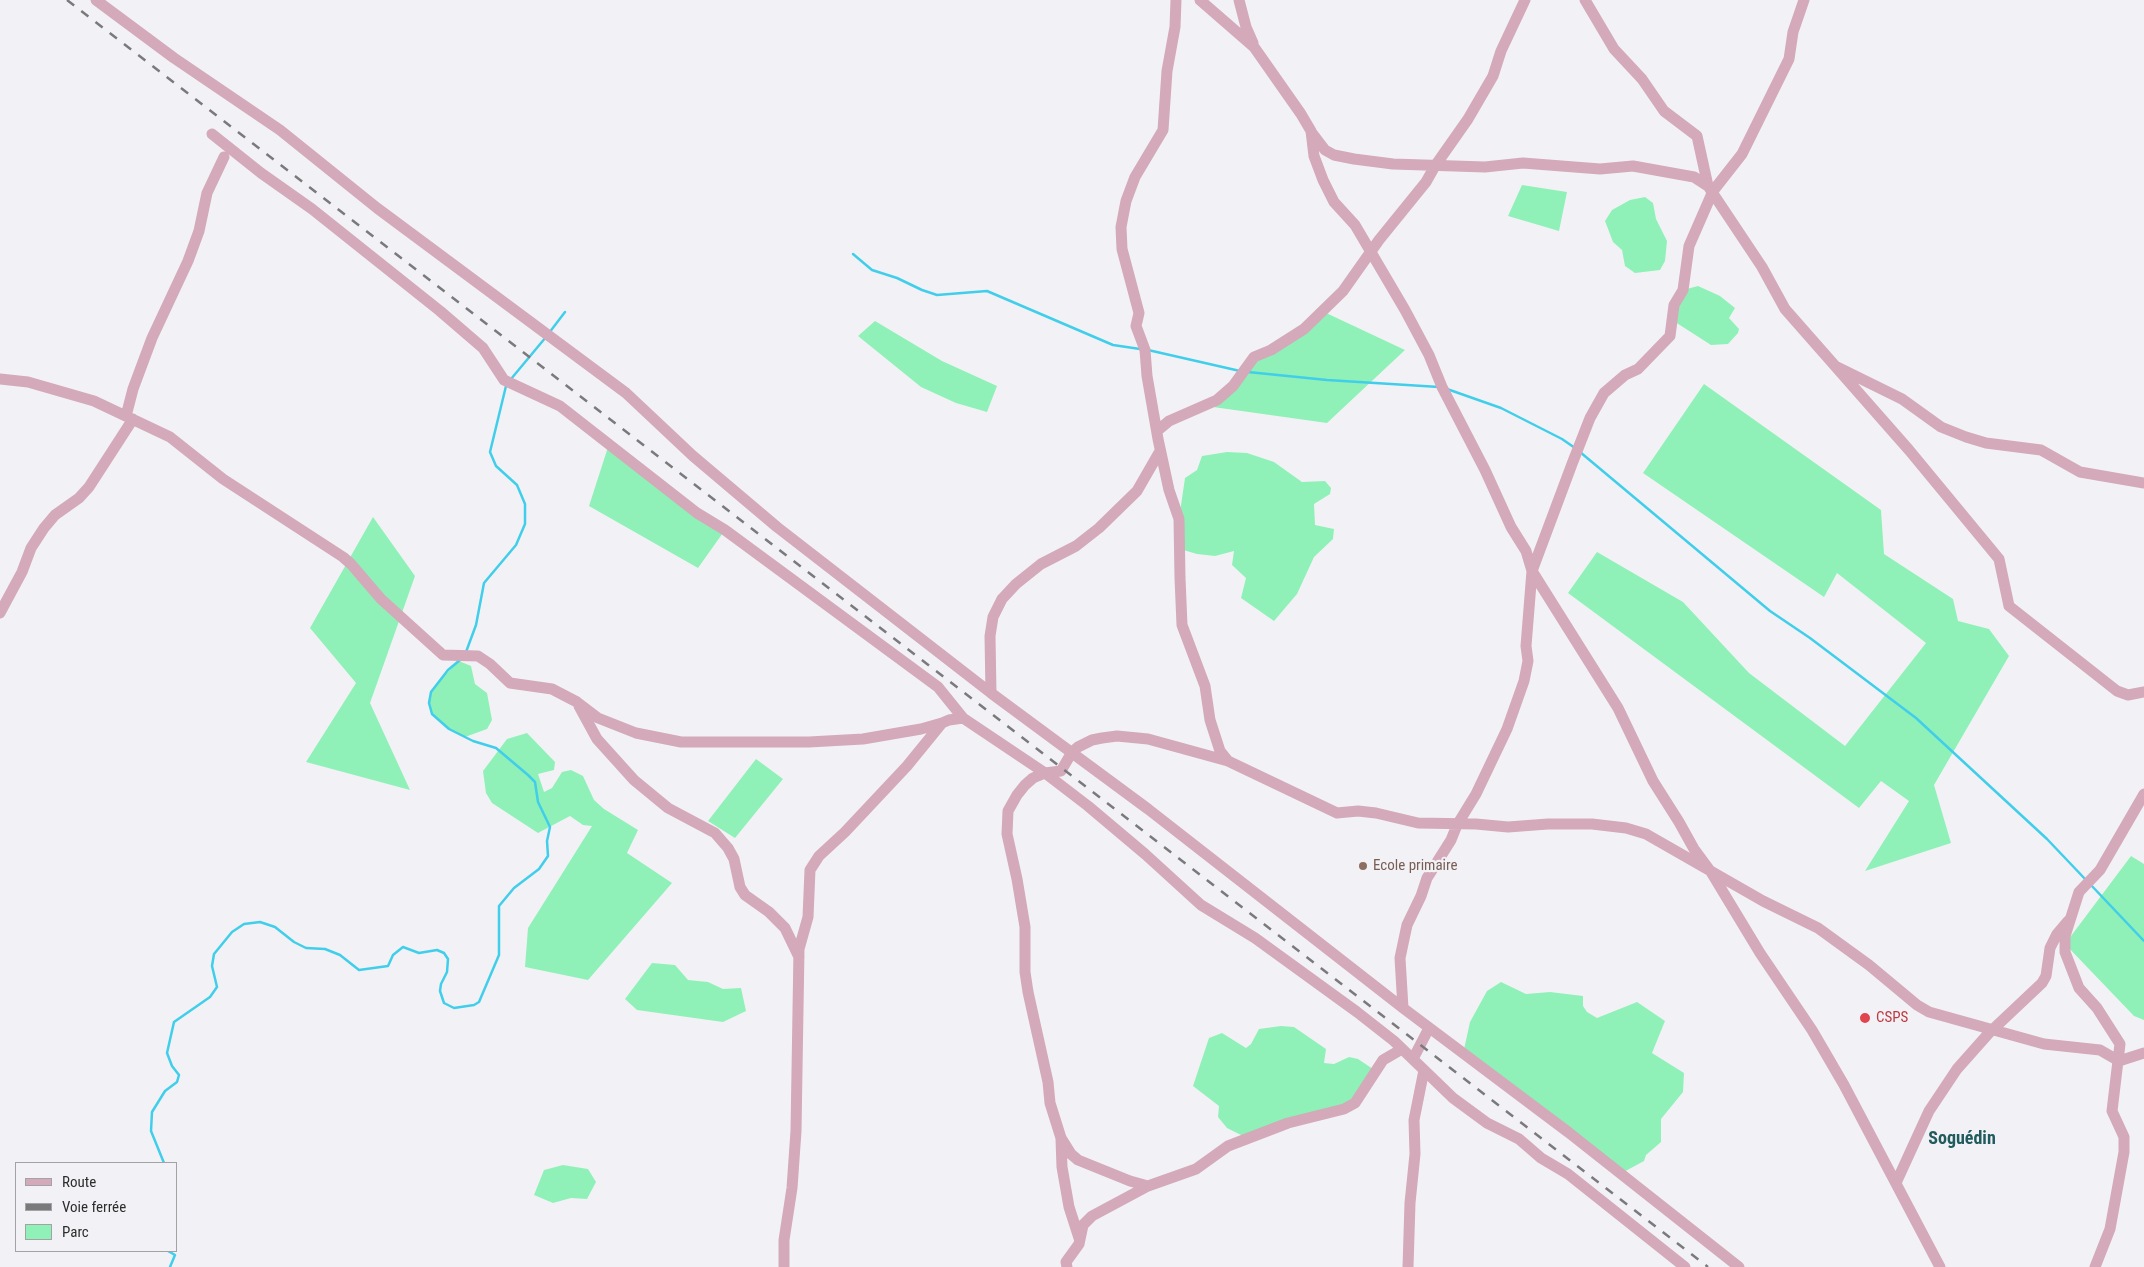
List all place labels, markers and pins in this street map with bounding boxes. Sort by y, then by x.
place label: Ecole primaire [1373,857,1457,875]
marker: Ecole primaire [1357,860,1369,872]
place label: CSPS [1876,1009,1908,1027]
marker: CSPS [1858,1011,1872,1025]

